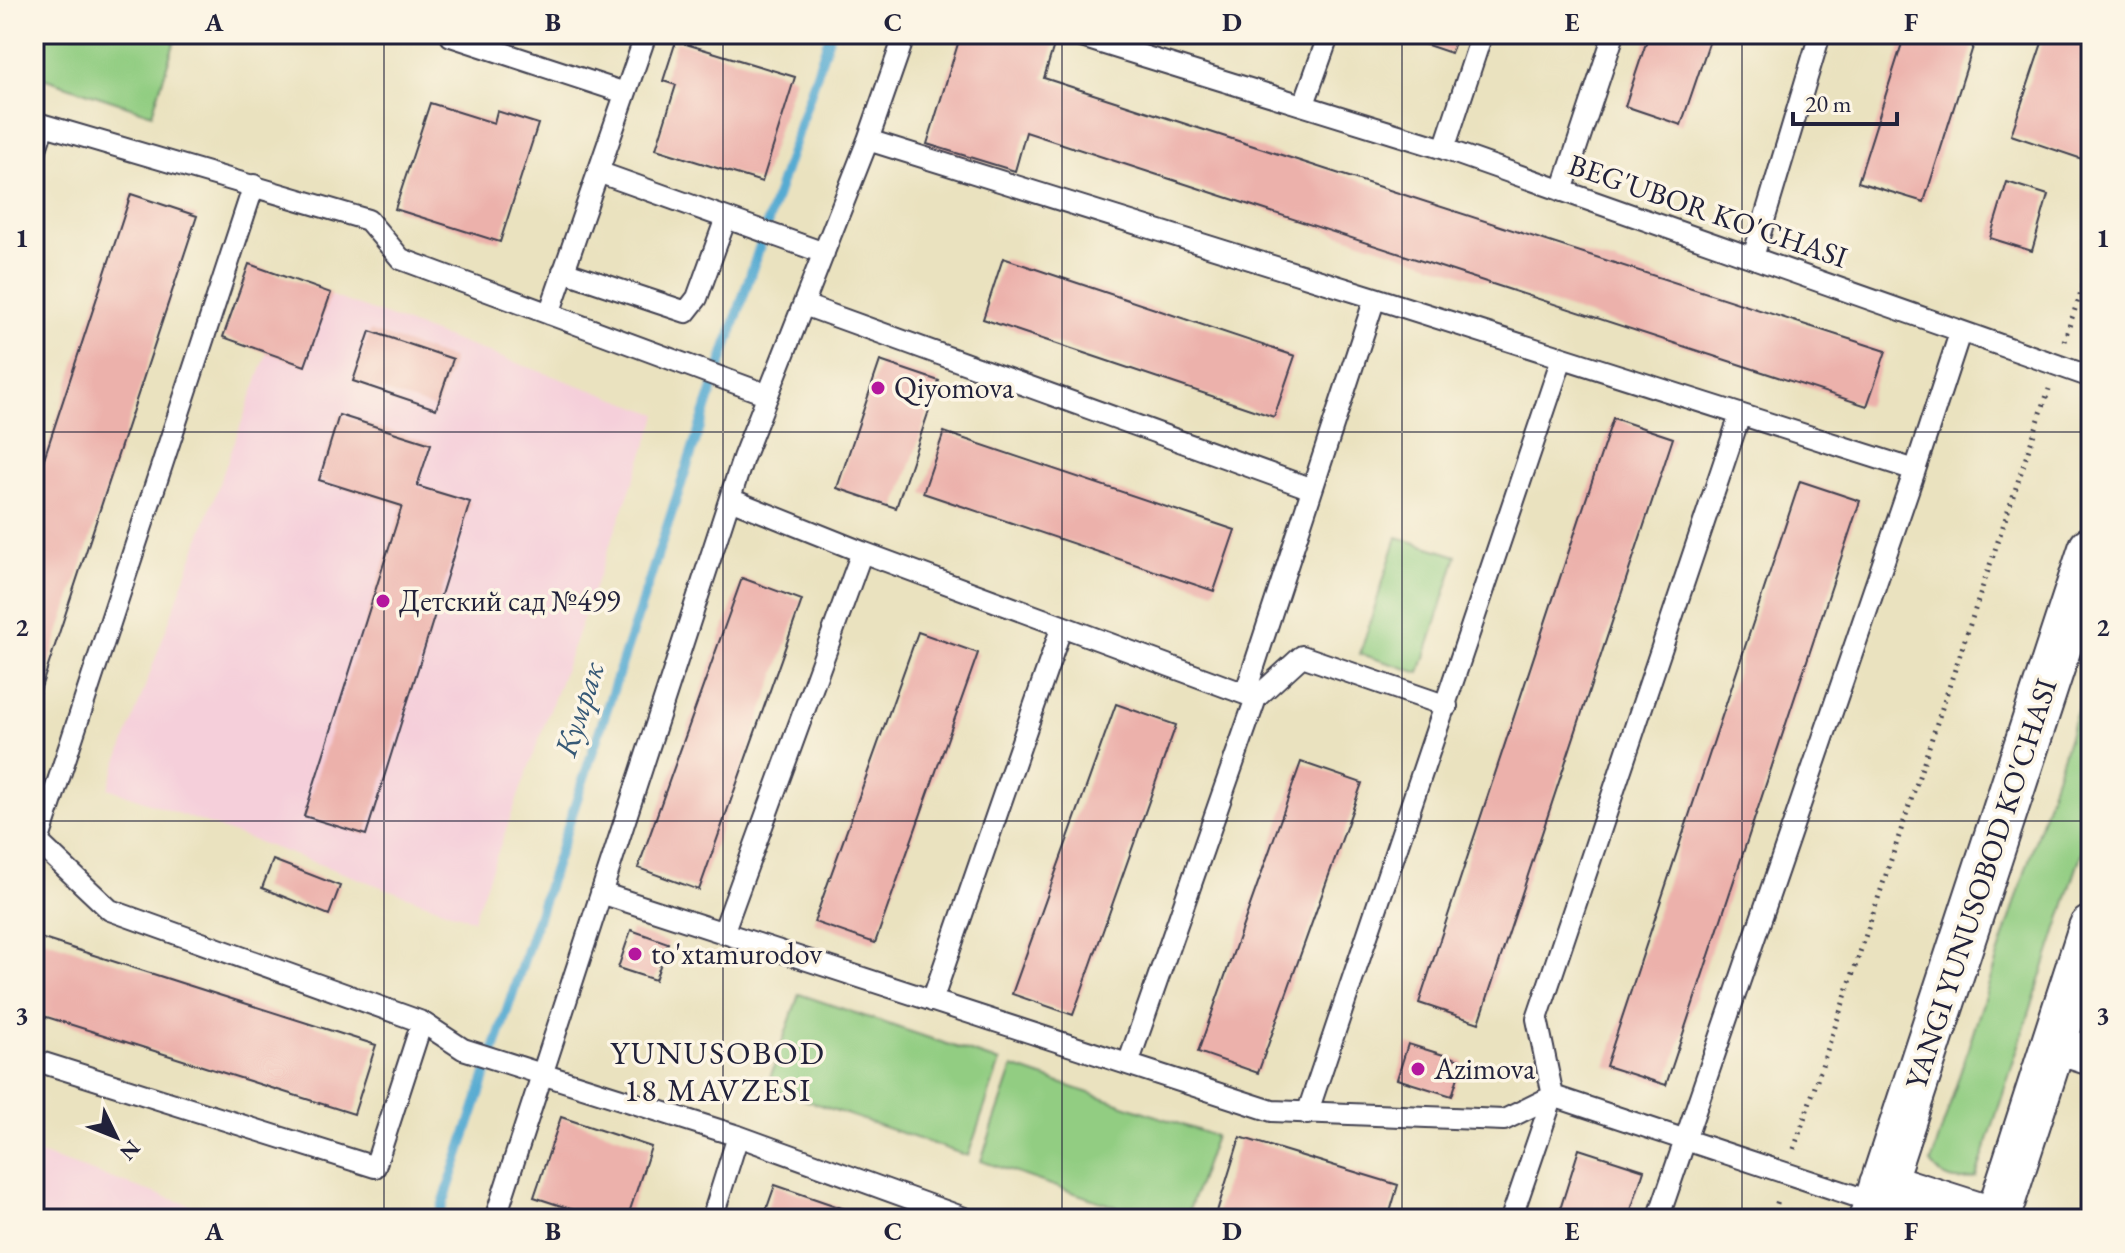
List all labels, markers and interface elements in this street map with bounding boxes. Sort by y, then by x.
text: A [204,5,224,39]
text: B [545,5,561,39]
text: C [884,5,902,39]
text: D [1222,5,1242,39]
text: E [1565,5,1580,39]
text: F [1904,5,1918,39]
scale bar [1793,76,1897,126]
text: 20 m [1805,88,1852,119]
street label: BEG'UBOR KO'CHASI [1564,145,1853,277]
text: 1 [15,221,29,255]
text: 1 [2096,221,2110,255]
place label: Qiyomova [894,368,1014,407]
marker: Qiyomova [869,379,887,397]
place label: Детский сад №499 [399,581,621,620]
marker: Детский сад №499 [374,592,392,610]
text: 2 [15,610,29,644]
text: 2 [2096,610,2110,644]
water label: Кумрак [544,656,614,762]
street label: YANGI YUNUSOBOD KO'CHASI [1896,674,2065,1094]
place label: to'xtamurodov [651,934,823,973]
marker: to'xtamurodov [626,945,644,963]
text: 3 [15,998,29,1032]
text: 3 [2096,998,2110,1032]
district label: YUNUSOBOD 18 MAVZESI [610,1032,826,1111]
place label: Azimova [1433,1049,1535,1088]
marker: Azimova [1409,1060,1427,1078]
north arrow [76,1097,156,1177]
text: N [113,1134,147,1167]
text: A [204,1214,224,1248]
text: B [545,1214,561,1248]
text: C [884,1214,902,1248]
text: D [1222,1214,1242,1248]
text: E [1565,1214,1580,1248]
text: F [1904,1214,1918,1248]

